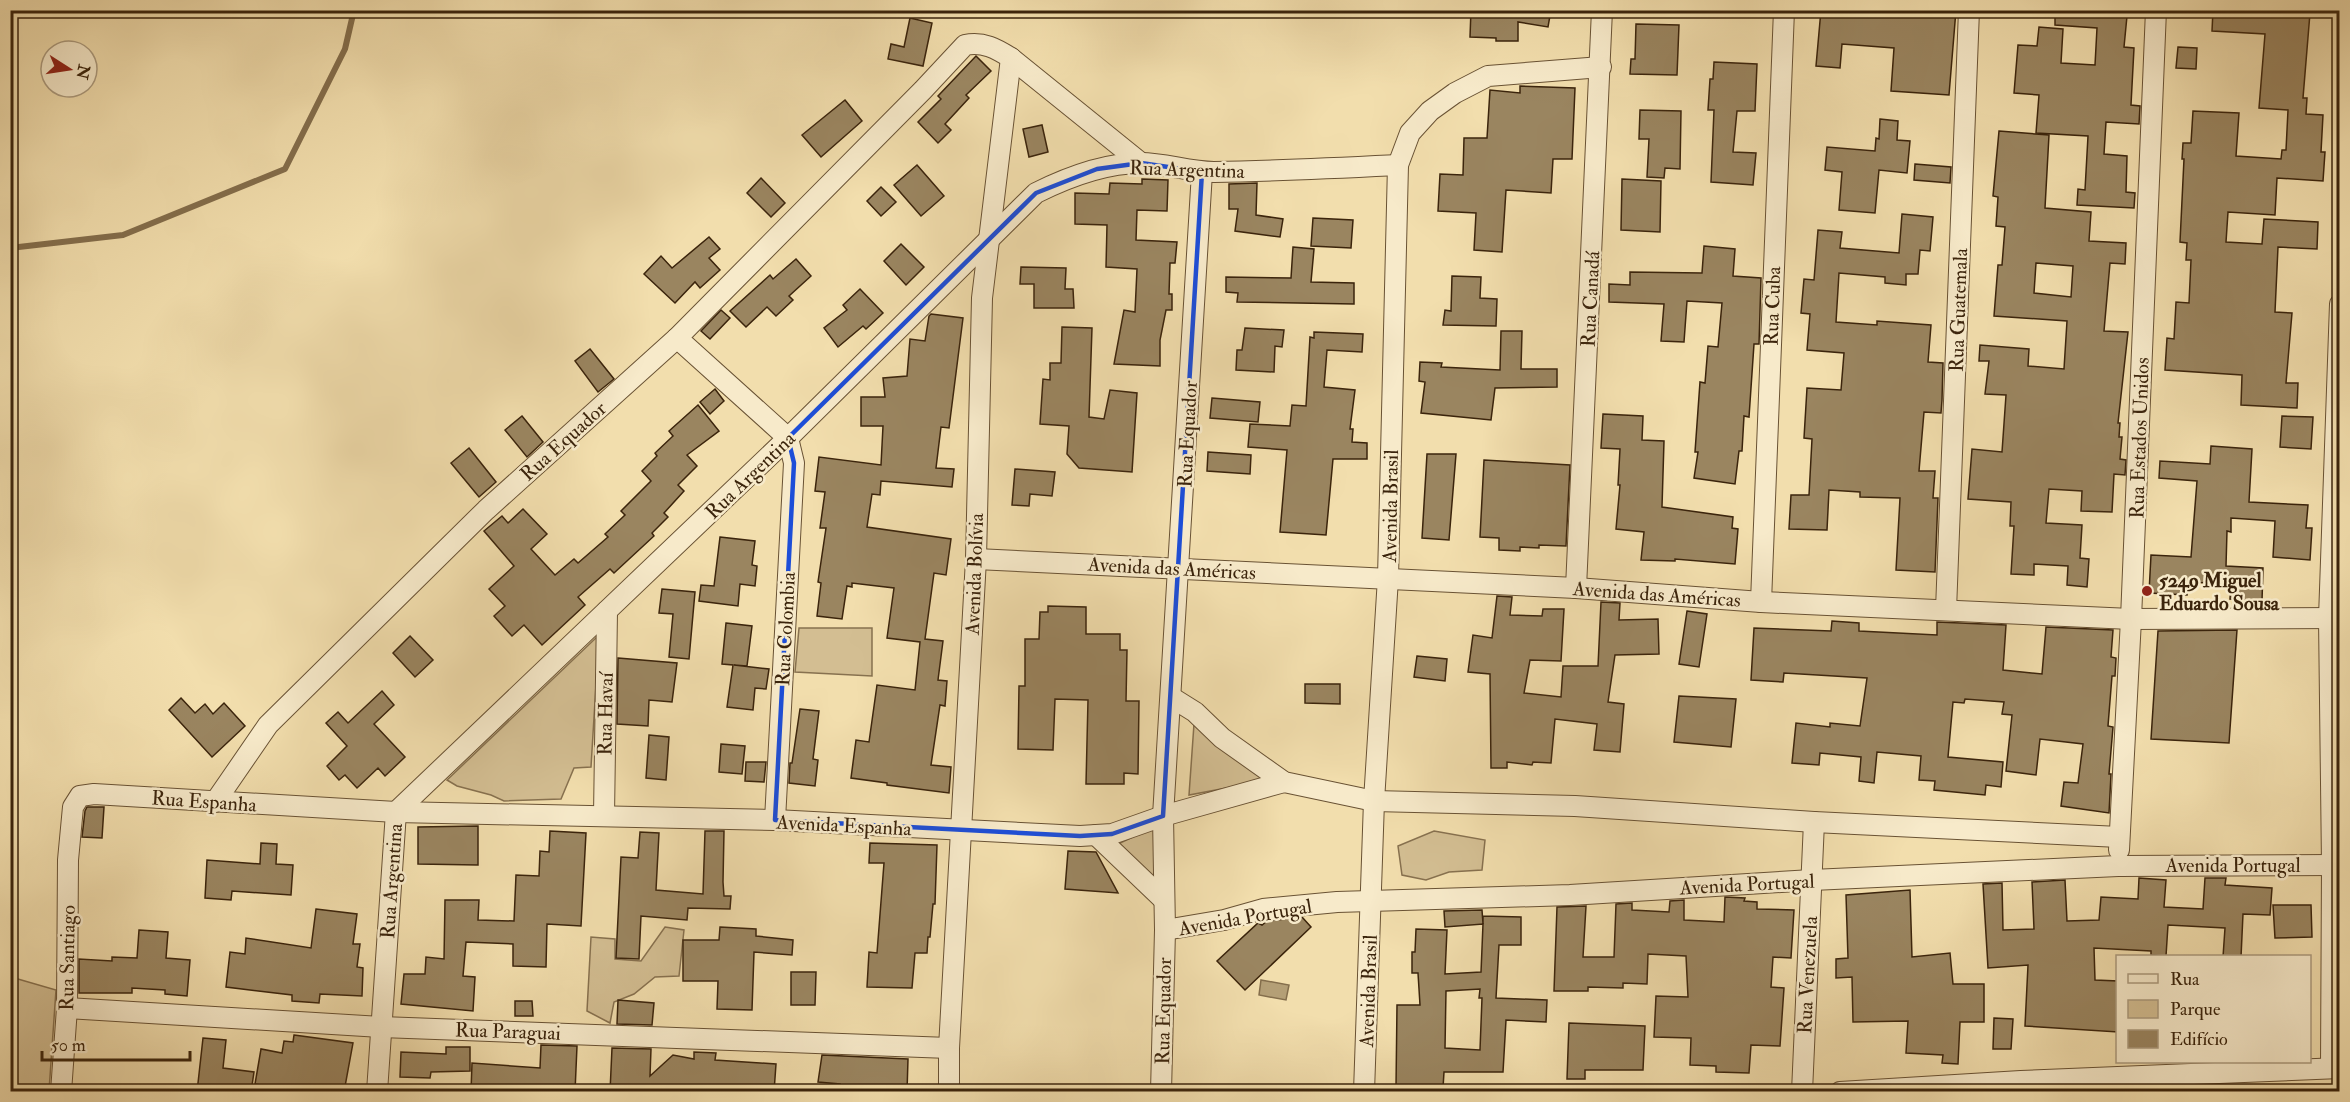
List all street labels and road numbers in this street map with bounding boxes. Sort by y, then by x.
street label: Rua Argentina [1129,155,1246,184]
street label: Rua Guatemala [1944,247,1973,373]
street label: Rua Canadá [1575,250,1606,348]
street label: Rua Cuba [1759,265,1786,346]
street label: Rua Estados Unidos [2124,357,2155,519]
street label: Rua Equador [1172,379,1203,488]
street label: Rua Equador [515,396,612,487]
street label: Rua Argentina [700,426,801,525]
street label: Avenida Brasil [1377,449,1404,564]
street label: Avenida Bolívia [960,512,989,636]
street label: Avenida das Américas [1086,552,1257,585]
street label: Rua Colombia [770,570,801,687]
street label: Avenida das Américas [1571,576,1742,613]
street label: Rua Havaí [592,670,619,756]
street label: Rua Espanha [150,785,258,819]
street label: Avenida Espanha [775,809,913,843]
street label: Rua Argentina [375,822,408,940]
street label: Avenida Portugal [2164,853,2301,878]
street label: Avenida Portugal [1678,868,1815,901]
street label: Avenida Portugal [1175,893,1314,942]
street label: Rua Santiago [54,905,81,1011]
street label: Rua Venezuela [1792,915,1823,1035]
street label: Avenida Brasil [1354,934,1383,1049]
street label: Rua Equador [1150,957,1177,1065]
street label: Rua Paraguai [455,1017,561,1046]

